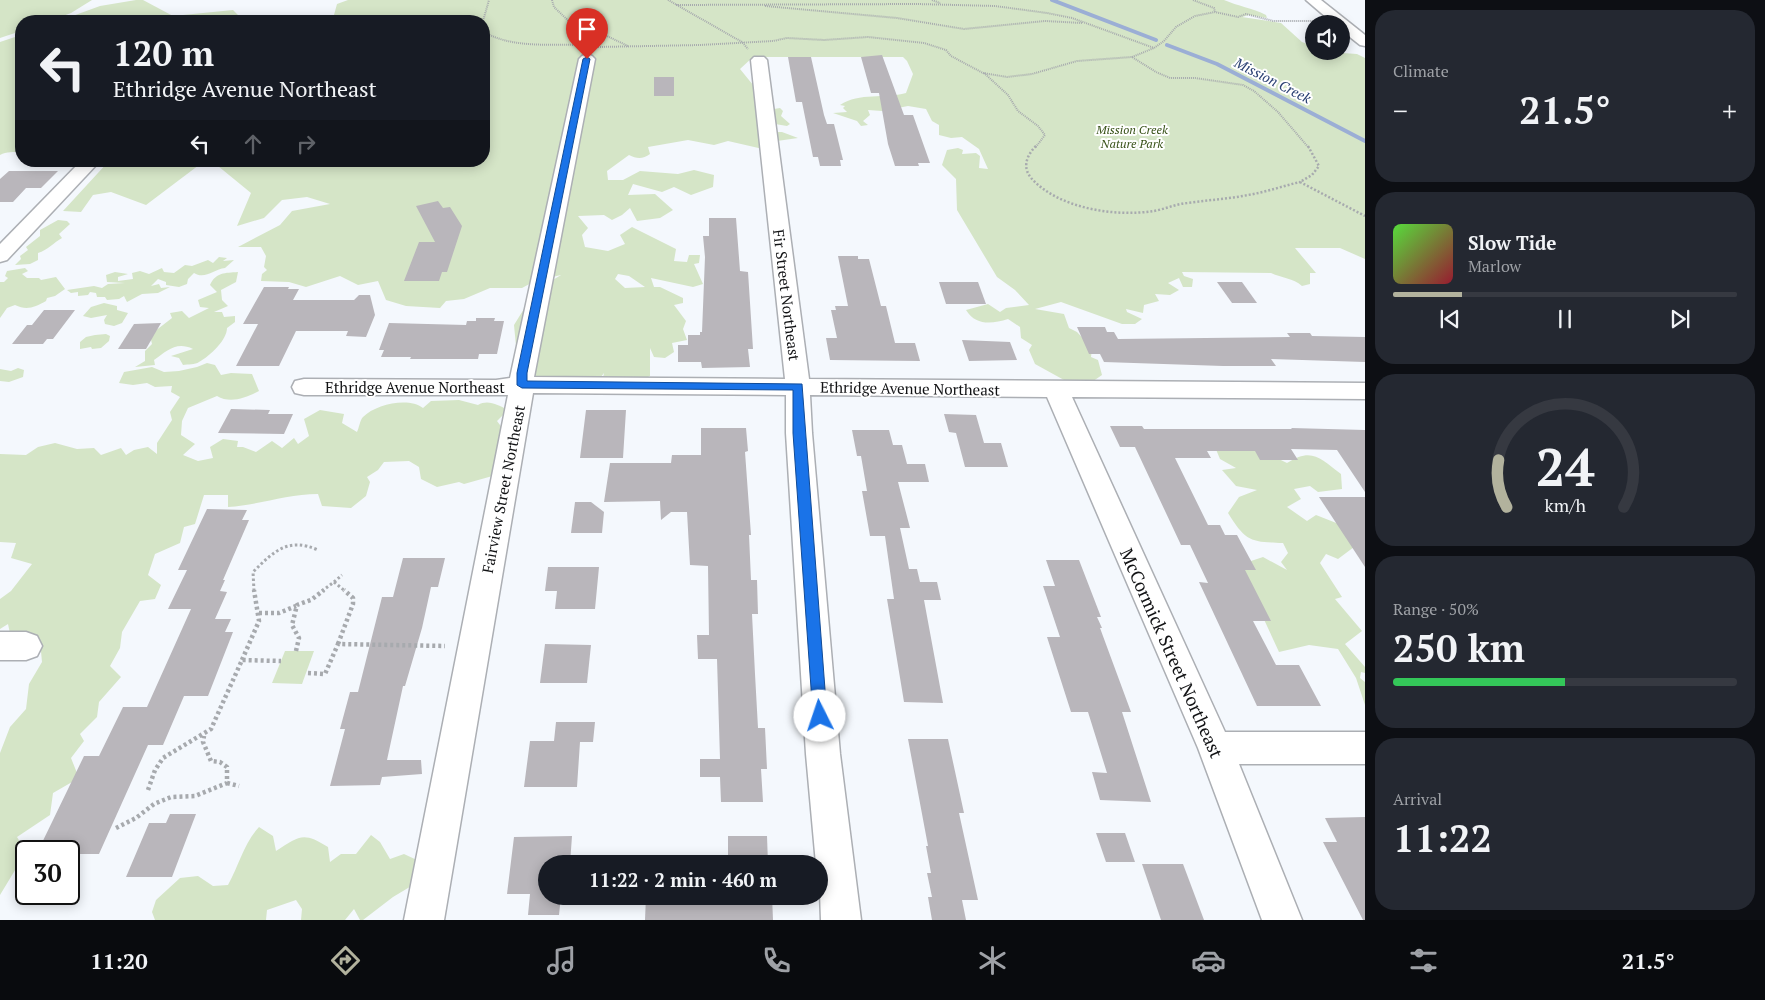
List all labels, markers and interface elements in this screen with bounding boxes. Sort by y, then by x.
pin [566,8,608,59]
icon: arrive [573,15,601,43]
map controls [1305,15,1350,60]
button: sound [1305,15,1350,60]
text: 120 m [113,30,214,76]
icon: left [30,35,95,100]
water label: Mission Creek [1231,52,1315,108]
text: Climate [1393,60,1449,82]
text: Ethridge Avenue Northeast [113,74,377,103]
text: 21.5° [1519,85,1611,135]
text: − [1393,92,1408,129]
text: + [1722,92,1737,129]
park label: Mission Creek Nature Park [1095,122,1168,151]
icon: left [186,130,214,158]
icon: ahead [239,130,267,158]
icon: right [292,130,320,158]
street label: Fir Street Northeast [769,228,805,362]
text: Slow Tide [1468,230,1557,255]
text: Marlow [1468,255,1521,277]
icon: previous [1436,305,1464,333]
icon: pause [1551,305,1579,333]
icon: next [1666,305,1694,333]
street label: Ethridge Avenue Northeast [820,376,1001,400]
street label: Ethridge Avenue Northeast [325,377,505,397]
street label: Fairview Street Northeast [477,403,529,575]
text: 24 [1536,432,1595,501]
text: km/h [1544,493,1586,517]
street label: McCormick Street Northeast [1115,544,1229,762]
text: Range · 50% [1393,598,1479,620]
text: 250 km [1393,623,1525,673]
position arrow [793,689,845,741]
text: Arrival [1393,788,1442,810]
text: 11:22 [1393,813,1492,863]
speed limit sign: 30 [15,840,80,905]
text: 11:22 · 2 min · 460 m [589,867,777,892]
icon: directions [328,943,363,978]
icon: music [544,943,579,978]
icon: phone [759,943,794,978]
icon: climate [975,943,1010,978]
icon: car [1191,943,1226,978]
icon: filters [1406,943,1441,978]
text: 11:20 [90,946,148,975]
text: 21.5° [1622,946,1675,975]

